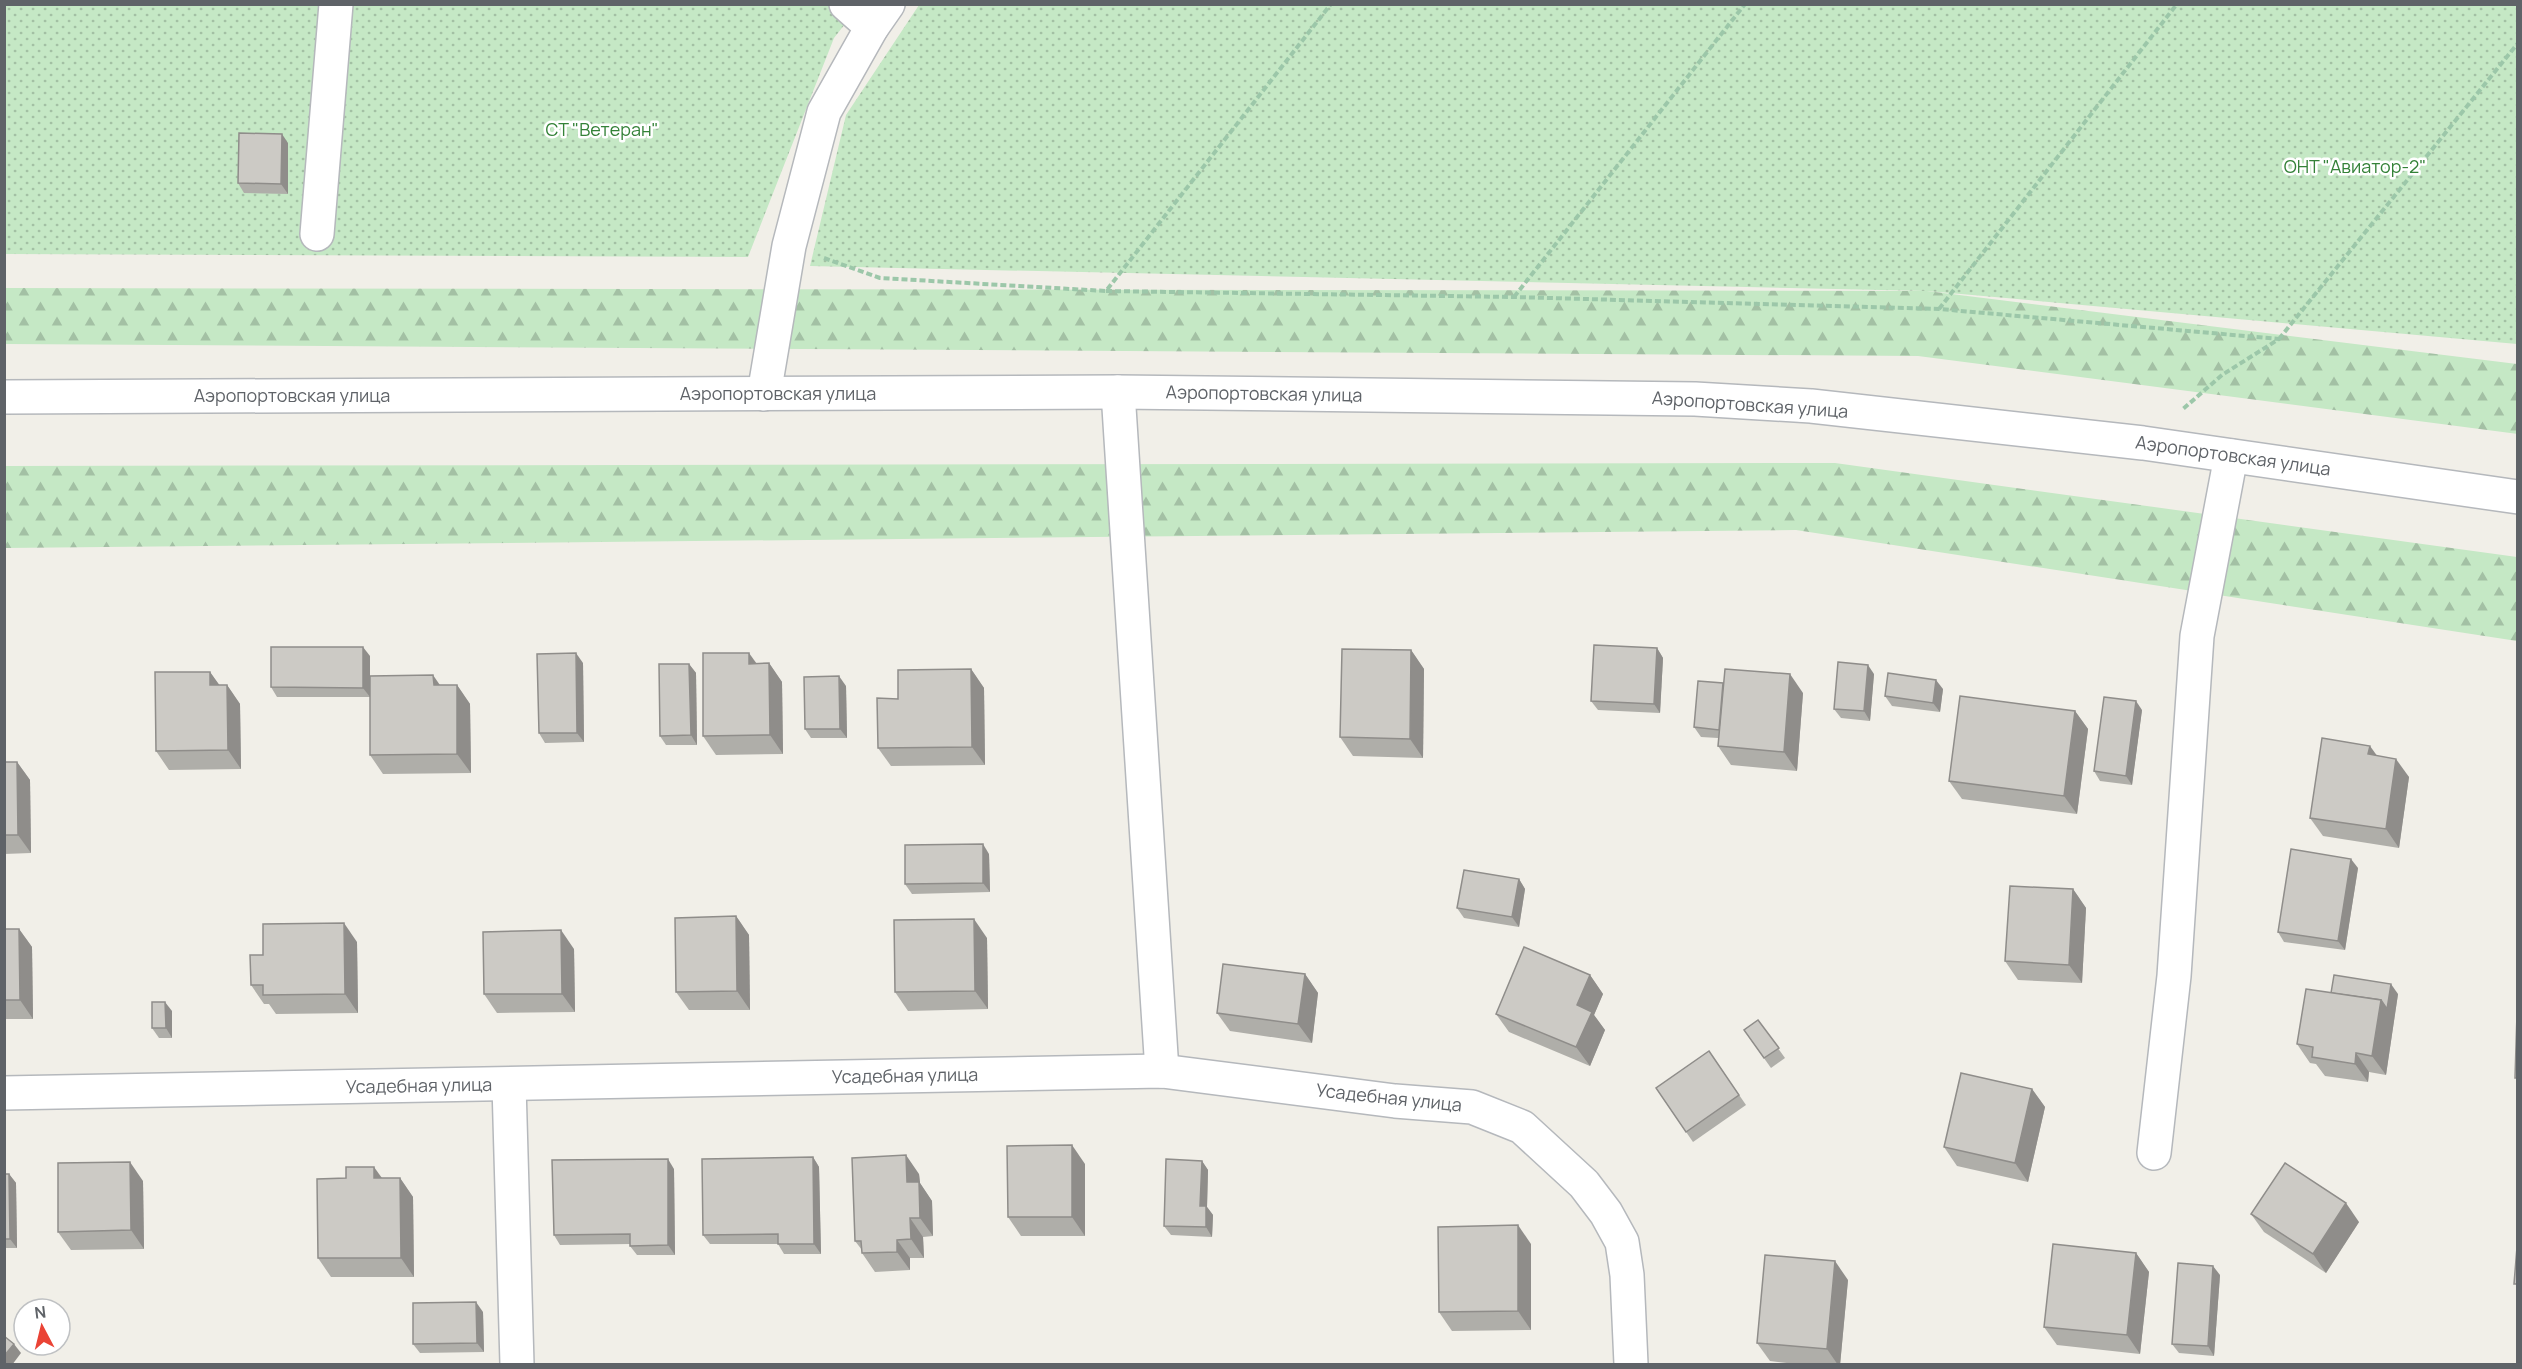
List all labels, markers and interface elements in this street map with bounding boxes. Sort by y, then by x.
park label: СТ "Ветеран" [545,117,659,141]
park label: ОНТ "Авиатор-2" [2284,154,2426,178]
street label: Аэропортовская улица [1165,379,1363,407]
street label: Аэропортовская улица [680,381,876,405]
street label: Аэропортовская улица [194,383,390,407]
street label: Аэропортовская улица [1651,385,1849,423]
street label: Аэропортовская улица [2134,429,2332,481]
street label: Усадебная улица [832,1062,978,1088]
street label: Усадебная улица [346,1072,492,1098]
street label: Усадебная улица [1315,1077,1463,1117]
north arrow [12,1297,72,1357]
text: N [33,1300,47,1324]

